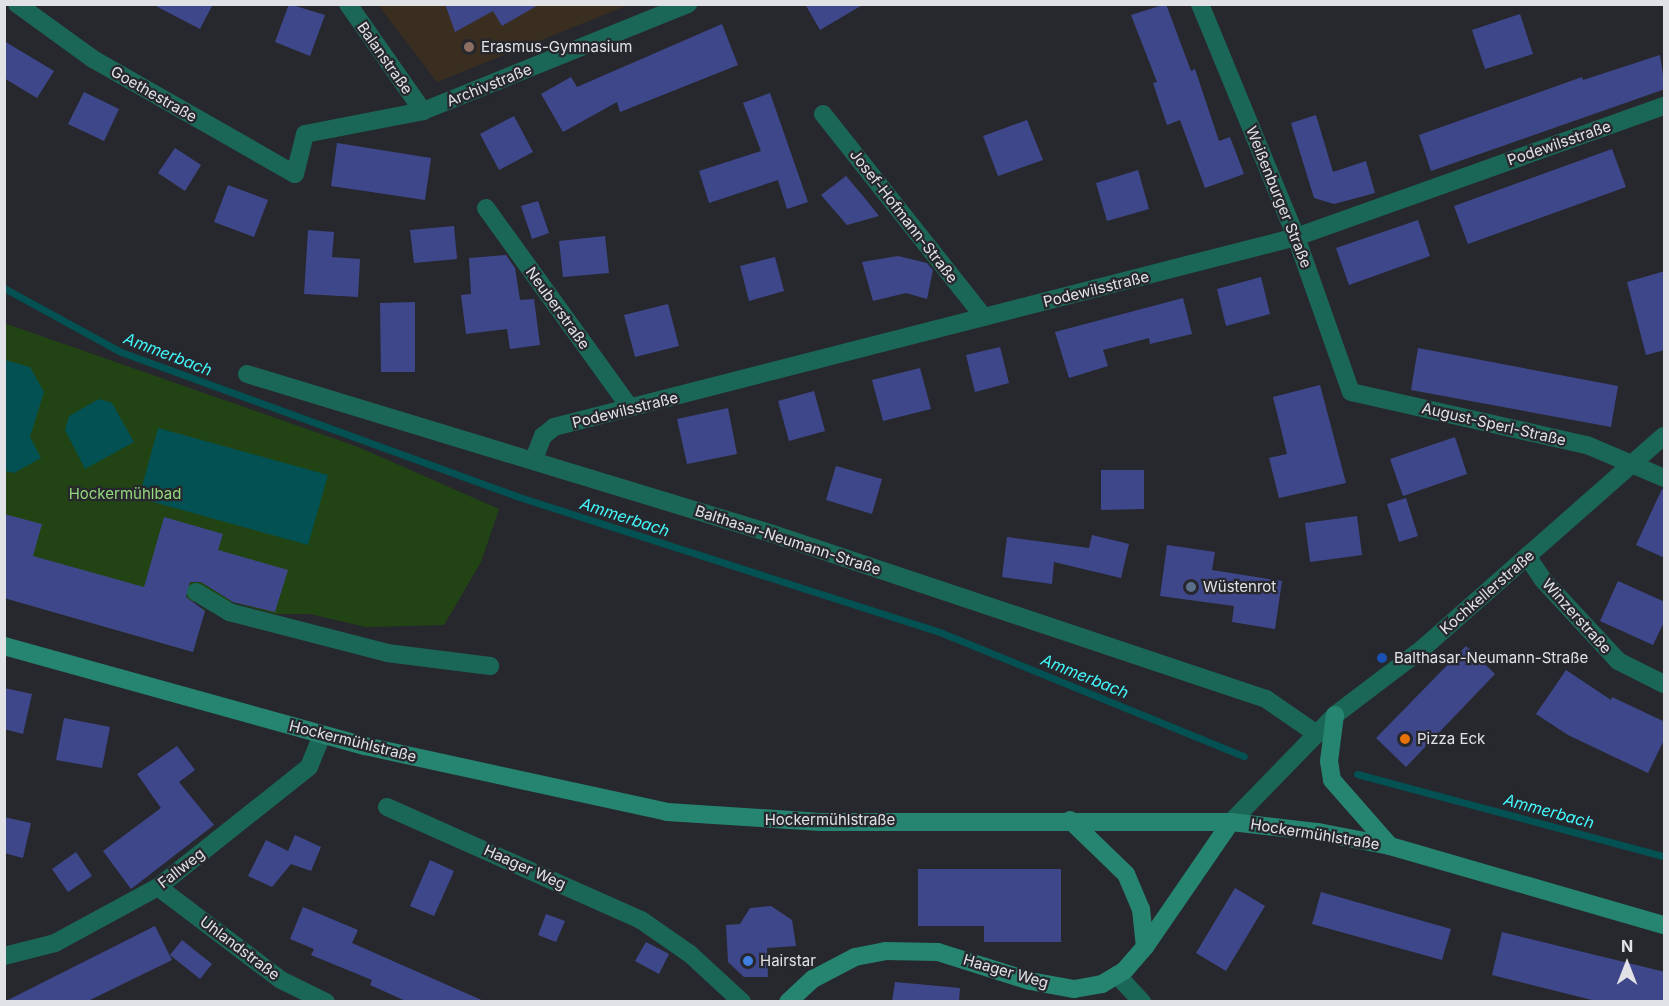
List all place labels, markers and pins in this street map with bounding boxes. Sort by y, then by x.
place label: Erasmus-Gymnasium [481,38,632,56]
marker: Erasmus-Gymnasium [462,40,476,54]
place label: Wüstenrot [1203,578,1276,596]
marker: Wüstenrot [1184,580,1198,594]
place label: Balthasar-Neumann-Straße [1394,649,1588,667]
marker: Balthasar-Neumann-Straße [1375,651,1389,665]
place label: Pizza Eck [1417,730,1485,748]
marker: Pizza Eck [1398,732,1412,746]
place label: Hairstar [760,952,816,970]
marker: Hairstar [741,954,755,968]

